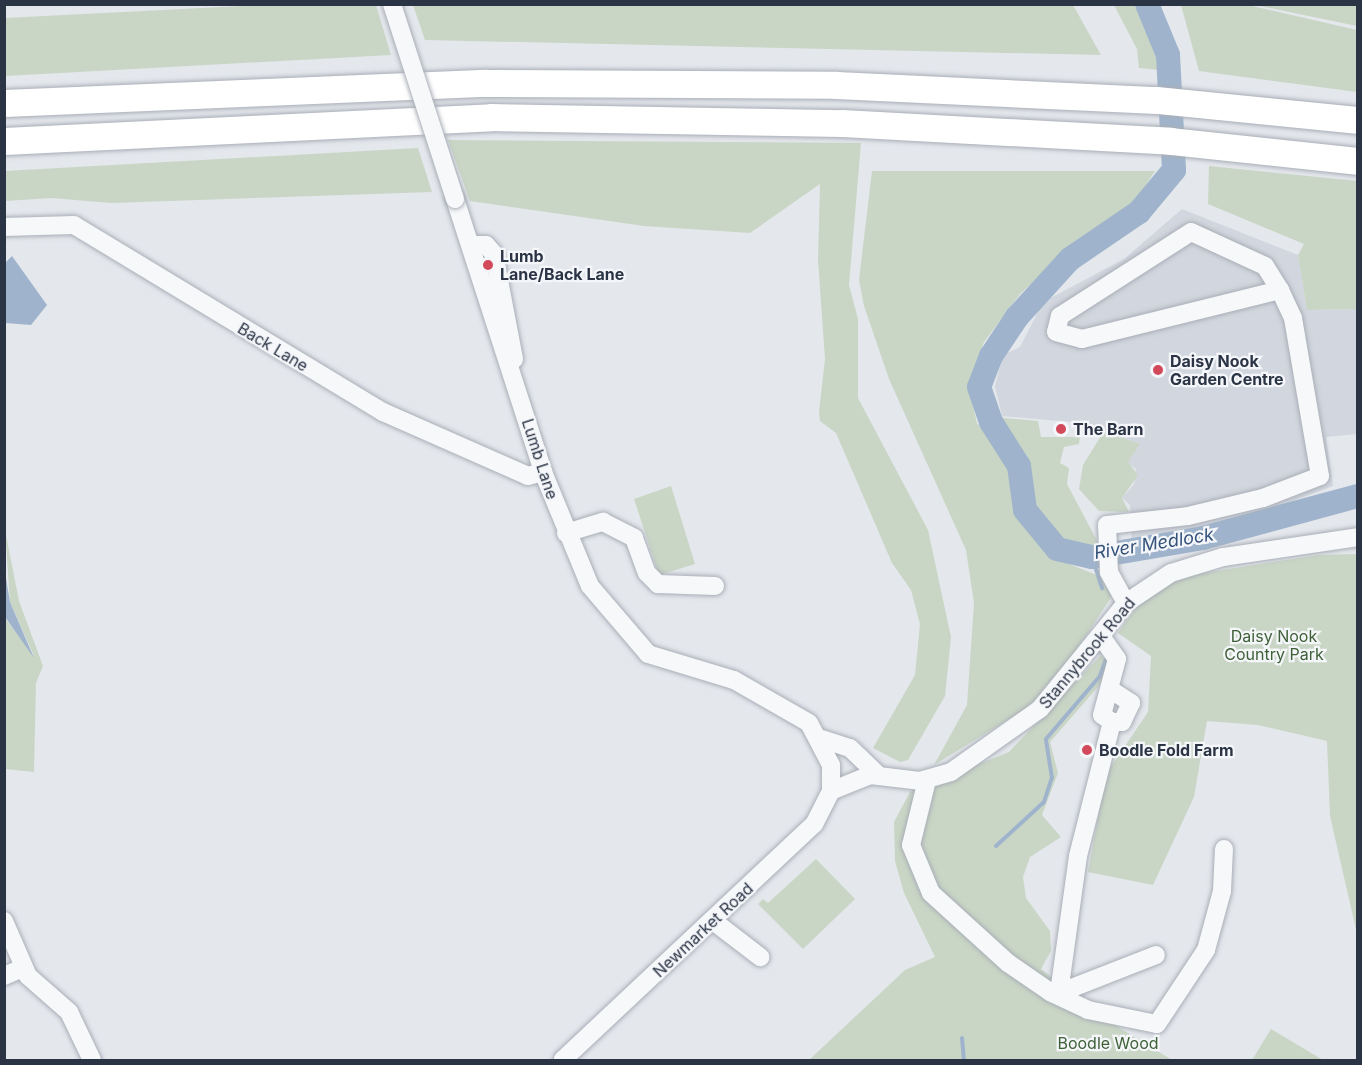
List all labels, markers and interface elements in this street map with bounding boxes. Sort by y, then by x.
place label: Lumb Lane/Back Lane [500,246,624,284]
marker: Lumb Lane/Back Lane [481,258,495,272]
street label: Back Lane [234,319,312,375]
place label: Daisy Nook Garden Centre [1170,351,1284,389]
marker: Daisy Nook Garden Centre [1151,363,1165,377]
street label: Lumb Lane [518,416,562,502]
place label: The Barn [1073,419,1143,439]
marker: The Barn [1054,422,1068,436]
water label: River Medlock [1093,524,1215,564]
street label: Stannybrook Road [1035,594,1139,712]
park label: Daisy Nook Country Park [1224,626,1324,664]
place label: Boodle Fold Farm [1099,740,1234,760]
marker: Boodle Fold Farm [1080,743,1094,757]
street label: Newmarket Road [649,879,757,981]
park label: Boodle Wood [1057,1033,1159,1053]

